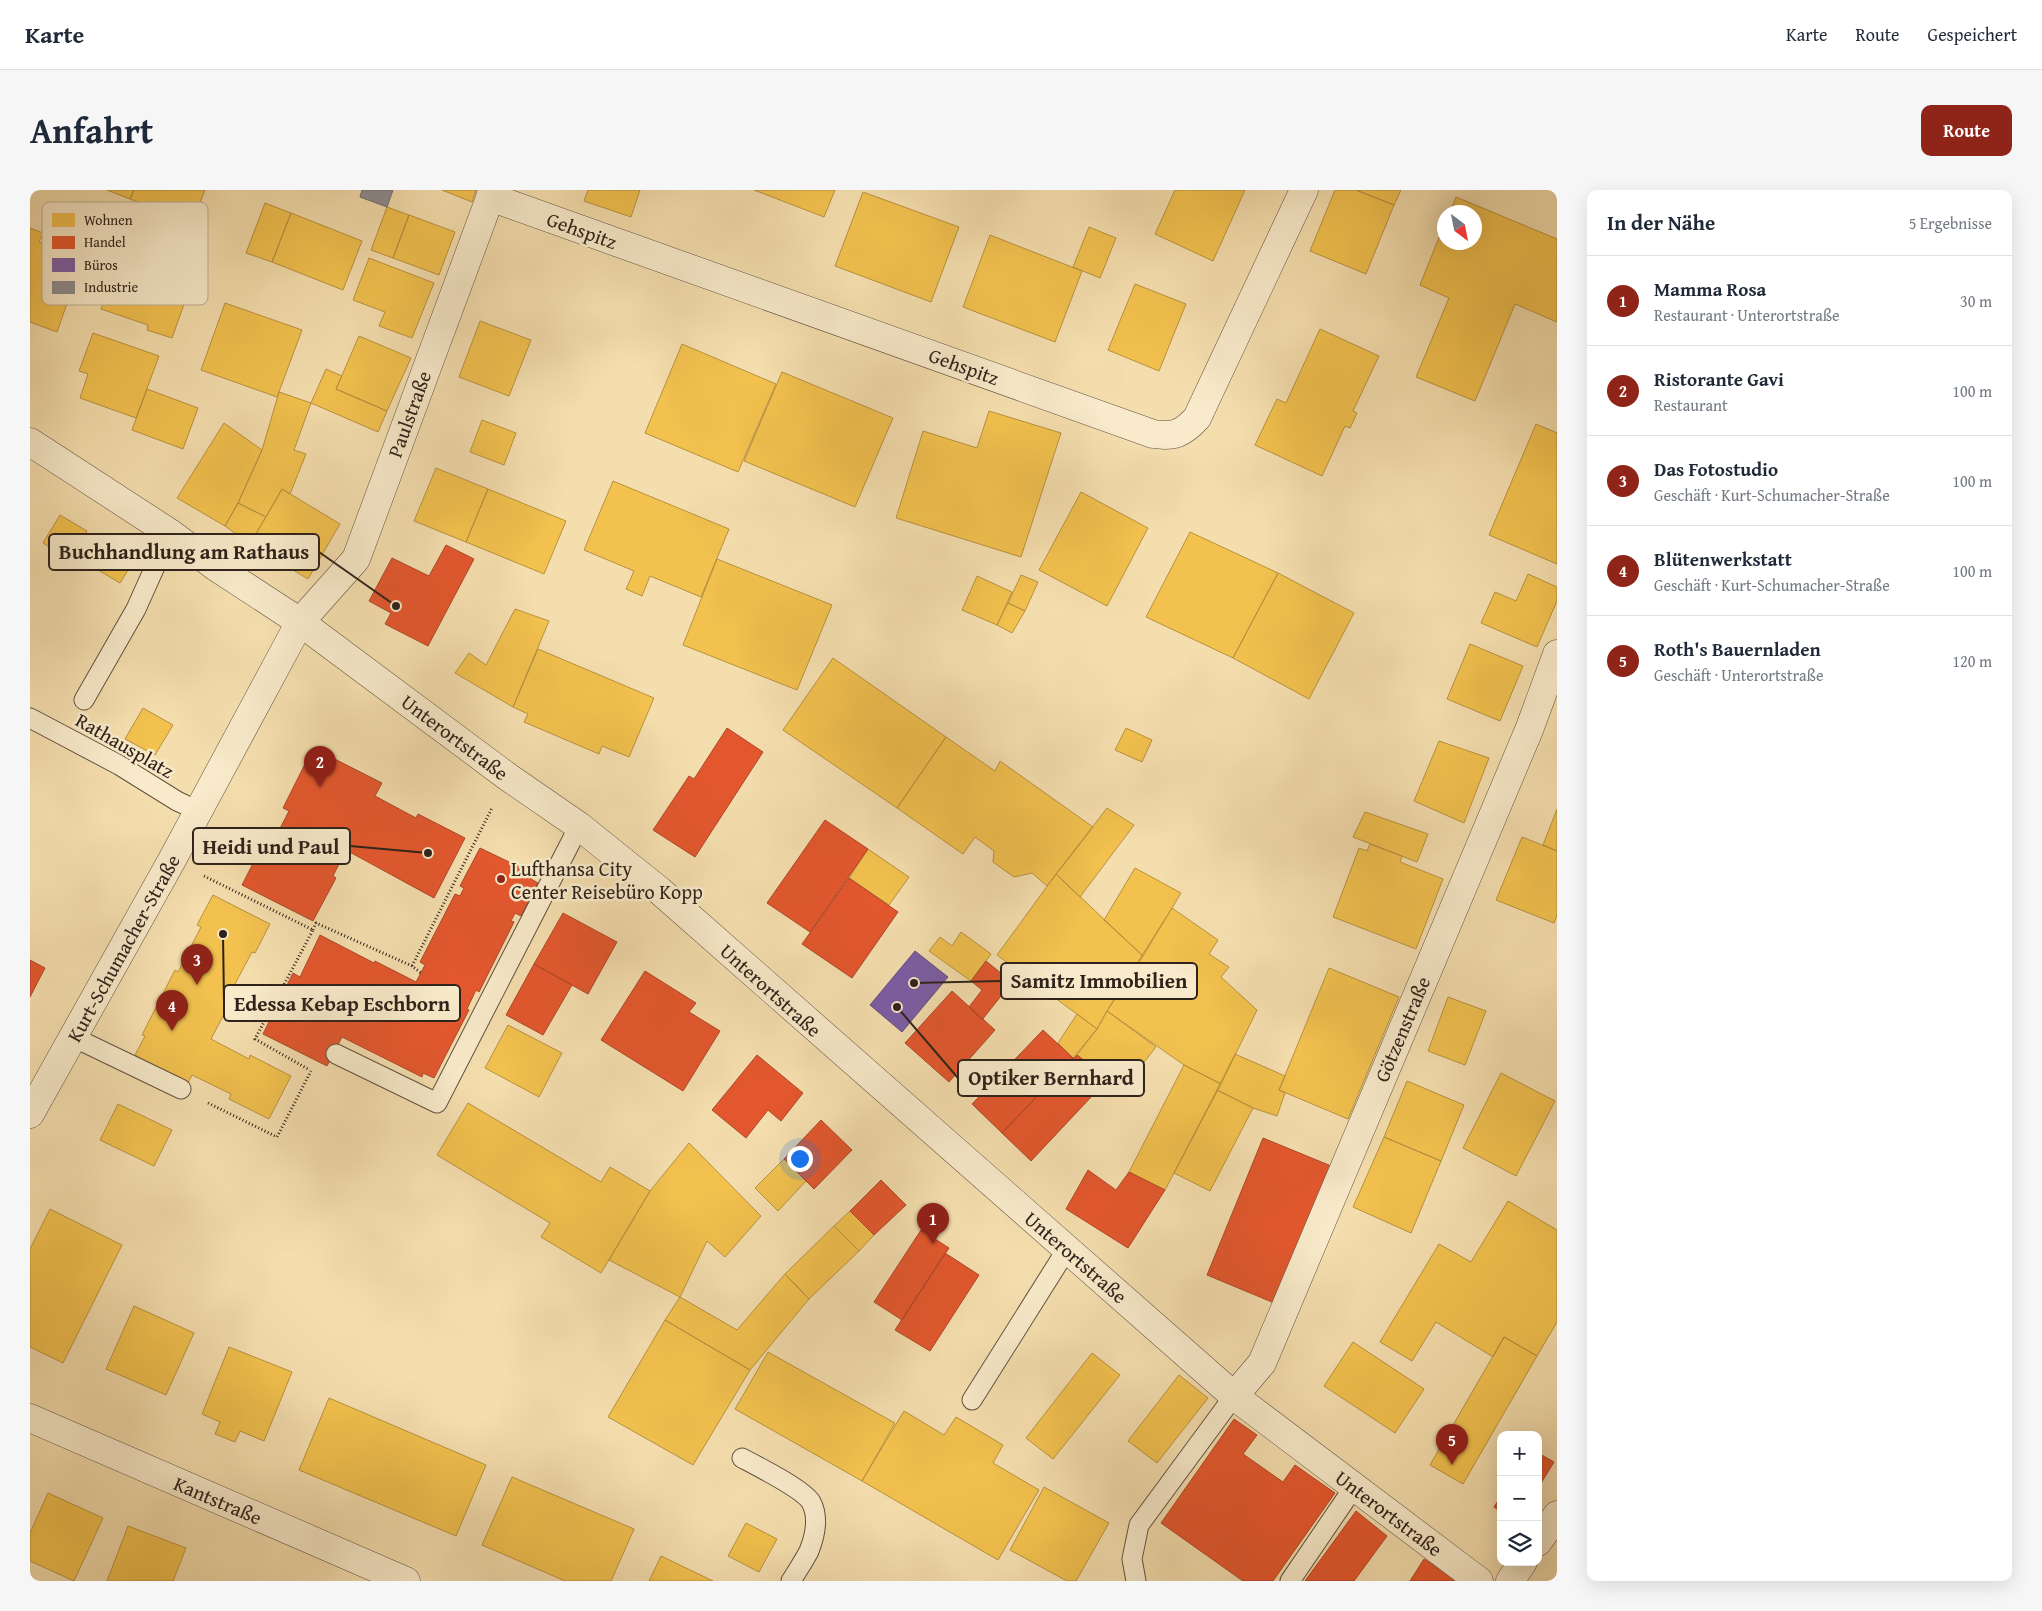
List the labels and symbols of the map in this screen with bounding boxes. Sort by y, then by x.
legend [42,202,208,305]
street label: Gehspitz [543,204,621,256]
north arrow [1437,205,1482,250]
text: Wohnen [84,210,133,230]
text: Handel [84,232,126,252]
text: Büros [84,255,118,275]
text: Industrie [84,277,138,297]
street label: Gehspitz [925,340,1003,392]
street label: Paulstraße [380,367,438,461]
callout: Buchhandlung am Rathaus [49,534,319,570]
text: Buchhandlung am Rathaus [59,536,309,567]
street label: Unterortstraße [395,687,515,787]
street label: Rathausplatz [70,705,180,785]
pin: 2 [304,746,336,787]
callout: Heidi und Paul [193,828,350,864]
text: Heidi und Paul [202,831,340,862]
street label: Kurt-Schumacher-Straße [59,849,187,1047]
place label: Lufthansa City Center Reisebüro Kopp [511,854,703,906]
marker: Lufthansa City Center Reisebüro Kopp [495,873,507,885]
street label: Unterortstraße [714,936,828,1044]
pin: 3 [181,944,213,985]
callout: Samitz Immobilien [1001,963,1197,999]
text: Samitz Immobilien [1011,965,1188,996]
street label: Götzenstraße [1367,972,1437,1086]
callout: Edessa Kebap Eschborn [224,985,460,1021]
text: Edessa Kebap Eschborn [234,988,451,1019]
pin: 4 [156,990,188,1031]
callout: Optiker Bernhard [958,1060,1144,1096]
text: Optiker Bernhard [968,1062,1134,1093]
your location [787,1146,813,1172]
pin: 1 [917,1203,949,1244]
street label: Unterortstraße [1018,1204,1134,1310]
pin: 5 [1436,1424,1468,1465]
street label: Unterortstraße [1329,1463,1449,1563]
street label: Kantstraße [169,1468,267,1532]

